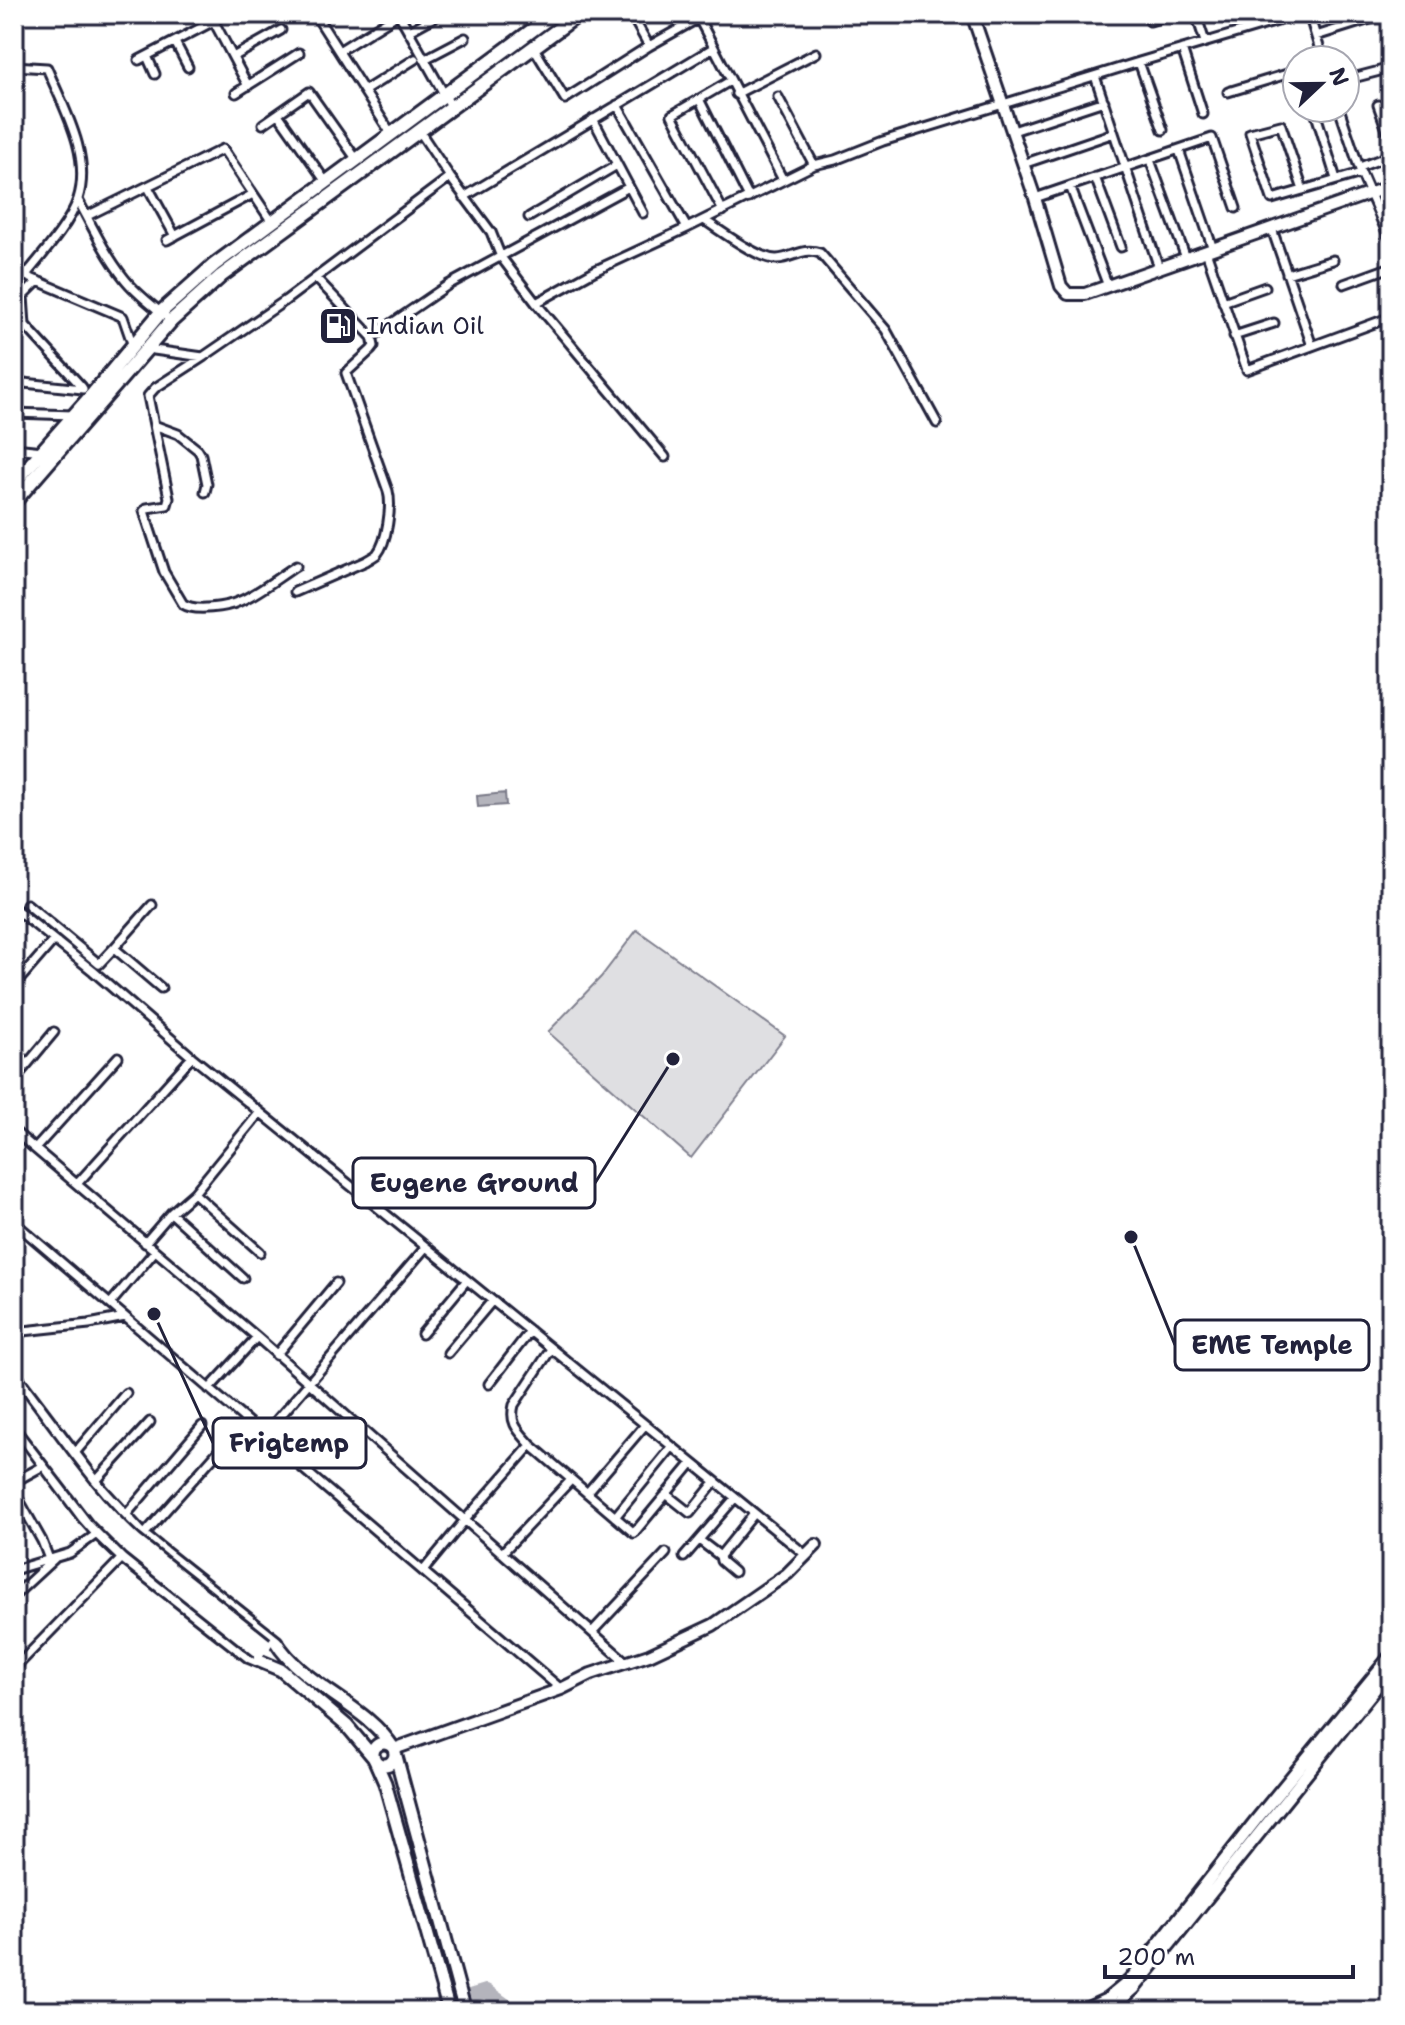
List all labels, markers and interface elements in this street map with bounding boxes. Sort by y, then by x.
north arrow [1281,44,1361,124]
text: N [1322,63,1356,90]
fuel station icon: Indian Oil [317,305,359,347]
place label: Indian Oil [366,310,484,342]
callout: Eugene Ground [353,1158,595,1208]
text: Eugene Ground [369,1165,579,1200]
callout: EME Temple [1175,1320,1369,1370]
text: EME Temple [1191,1327,1353,1362]
callout: Frigtemp [213,1418,366,1468]
text: Frigtemp [229,1425,349,1460]
scale bar [1105,1929,1353,1979]
text: 200 m [1117,1941,1195,1973]

